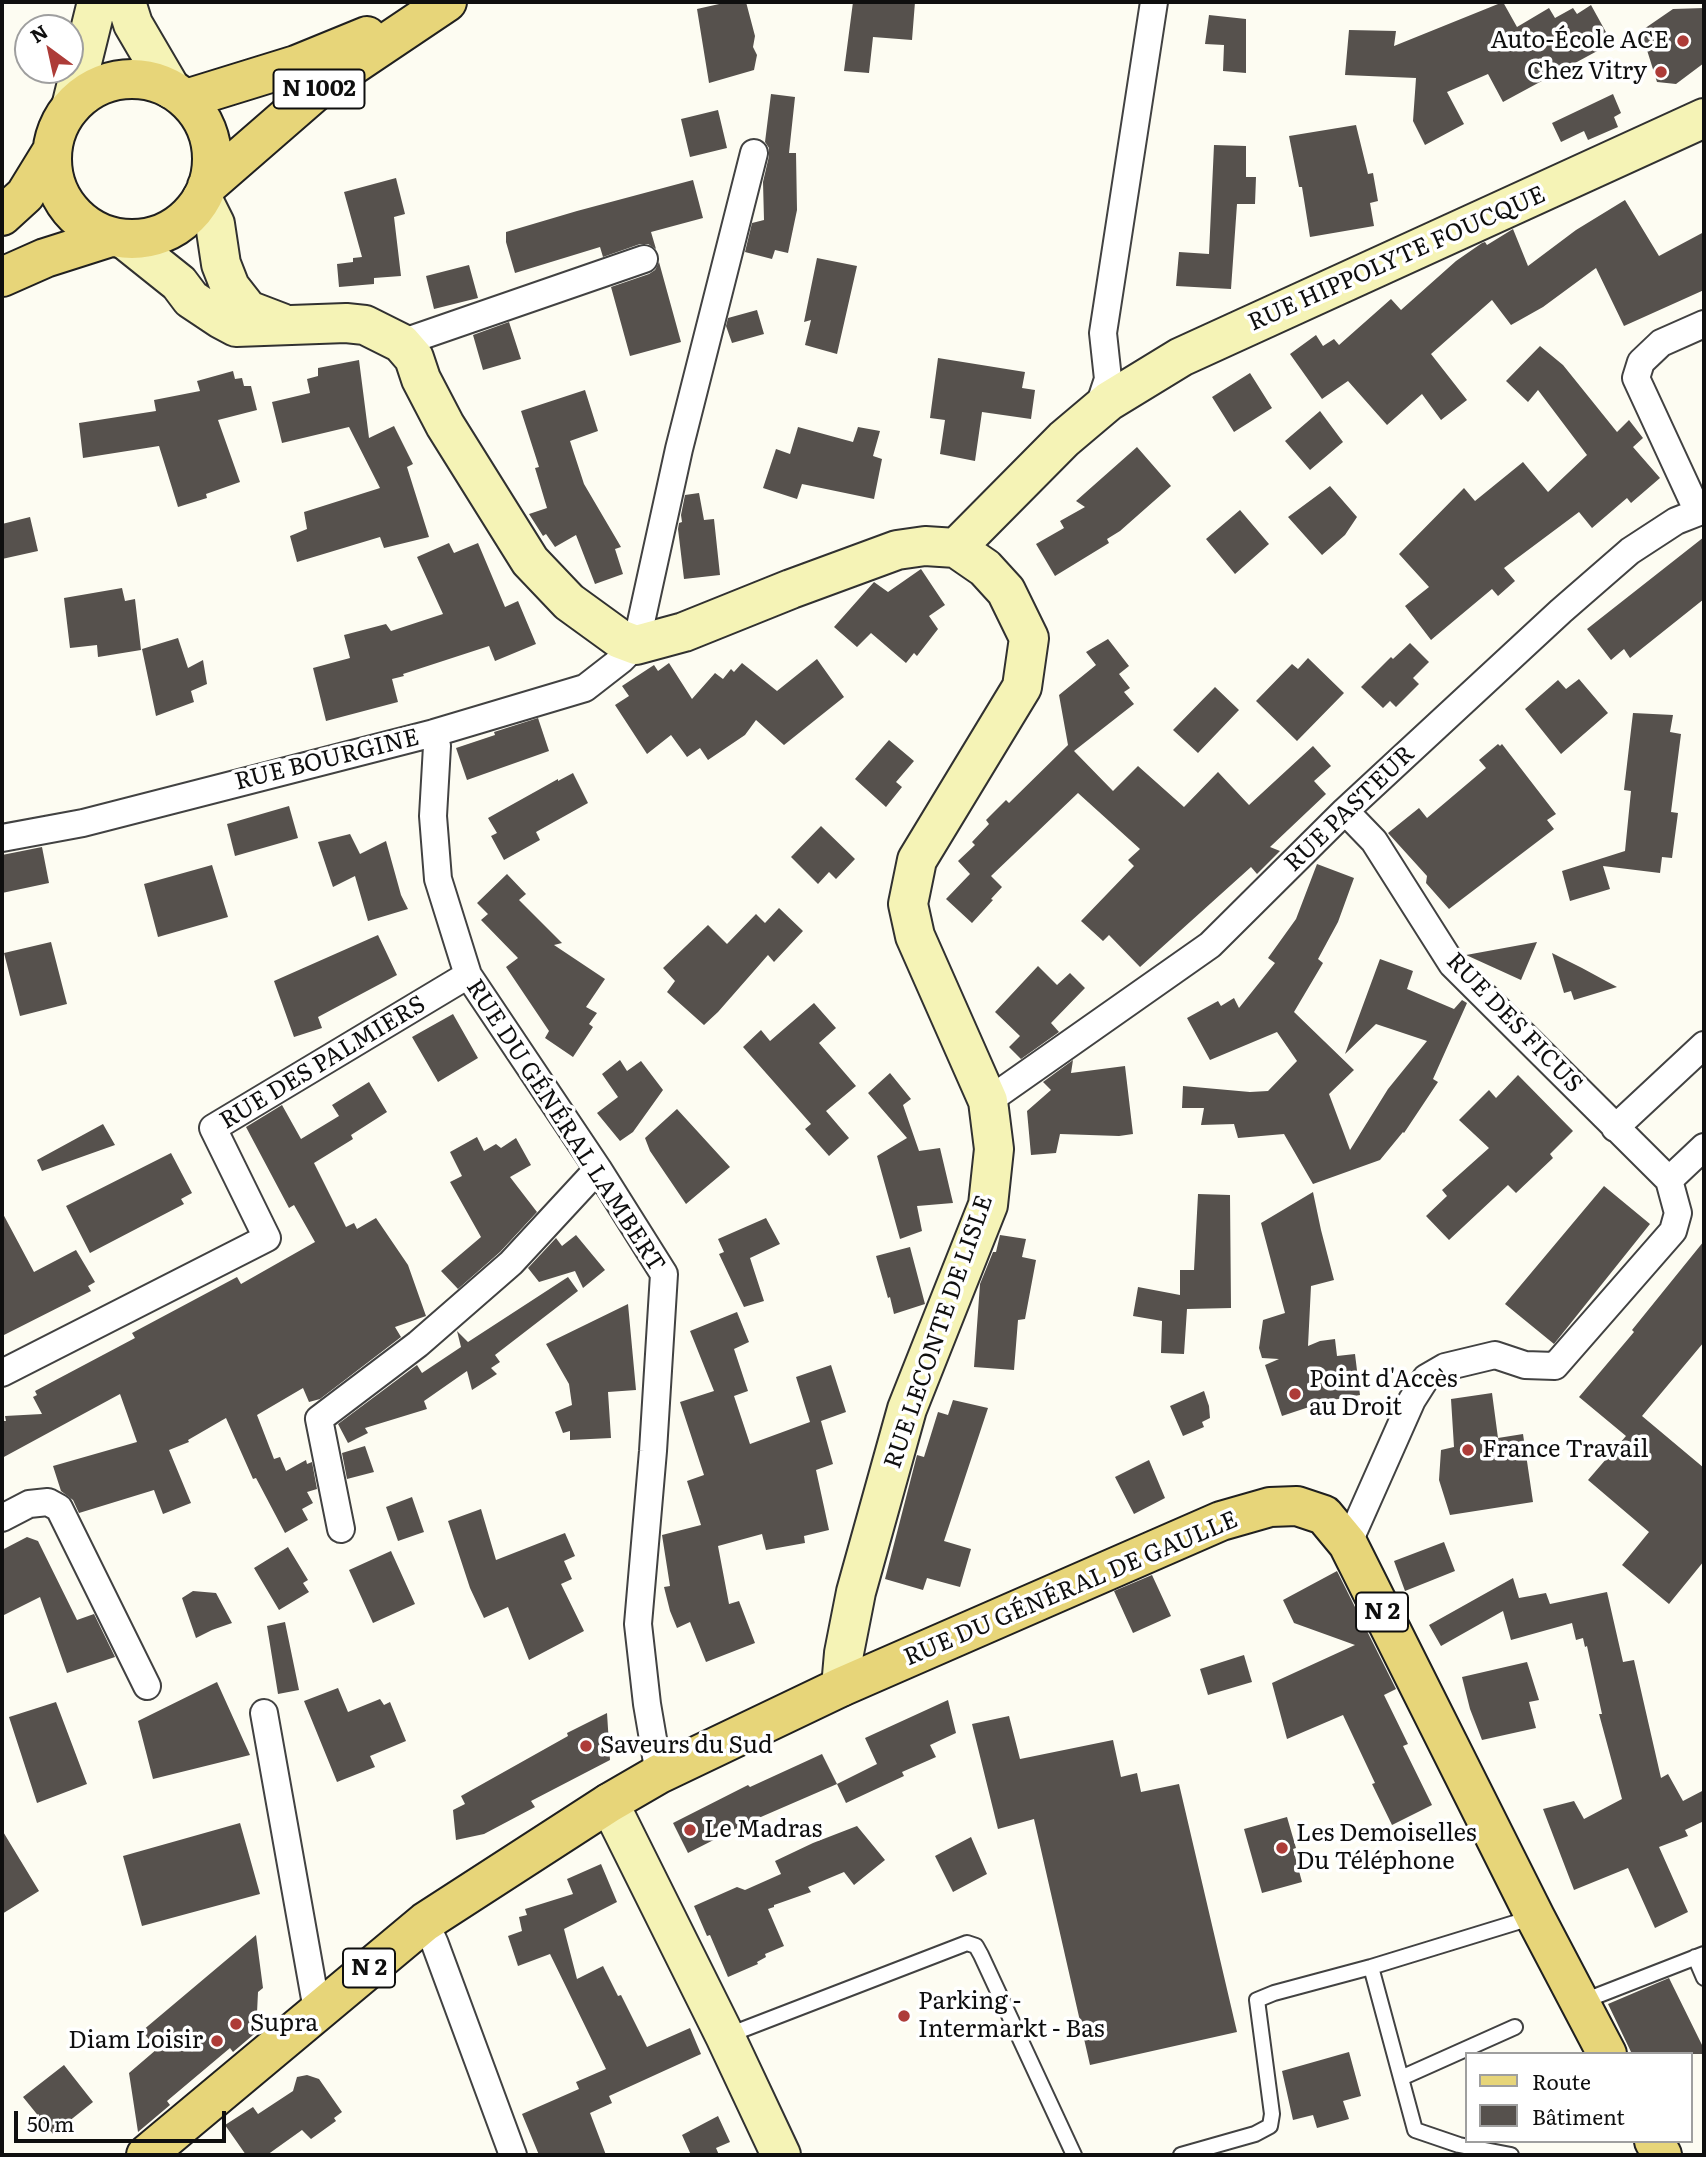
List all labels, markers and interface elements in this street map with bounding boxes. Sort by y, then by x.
north arrow [14,14,84,84]
text: N [24,17,53,49]
place label: Auto-École ACE [1491,27,1669,55]
marker: Auto-École ACE [1675,33,1691,49]
place label: Chez Vitry [1527,58,1647,86]
marker: Chez Vitry [1653,64,1669,80]
road number: N 1002 [274,69,364,108]
street label: RUE HIPPOLYTE FOUCQUE [1244,180,1550,338]
street label: RUE BOURGINE [232,723,422,797]
street label: RUE PASTEUR [1279,740,1421,878]
street label: RUE DES FICUS [1440,947,1588,1099]
street label: RUE DU GÉNÉRAL LAMBERT [459,974,671,1278]
street label: RUE DES PALMIERS [215,990,431,1136]
street label: RUE LECONTE DE LISLE [879,1192,999,1472]
place label: Point d'Accès au Droit [1309,1366,1458,1422]
marker: Point d'Accès au Droit [1287,1386,1303,1402]
place label: France Travail [1482,1436,1648,1464]
marker: France Travail [1460,1442,1476,1458]
street label: RUE DU GÉNÉRAL DE GAULLE [900,1505,1242,1673]
road number: N 2 [1356,1592,1408,1632]
place label: Saveurs du Sud [600,1732,773,1760]
marker: Saveurs du Sud [578,1738,594,1754]
place label: Le Madras [704,1816,822,1844]
place label: Les Demoiselles Du Téléphone [1296,1820,1477,1876]
marker: Le Madras [682,1822,698,1838]
marker: Les Demoiselles Du Téléphone [1274,1840,1290,1856]
road number: N 2 [343,1949,395,1988]
place label: Parking - Intermarkt - Bas [918,1988,1105,2044]
marker: Parking - Intermarkt - Bas [896,2008,912,2024]
place label: Supra [250,2010,318,2038]
marker: Supra [228,2016,244,2032]
place label: Diam Loisir [68,2027,203,2055]
marker: Diam Loisir [209,2033,225,2049]
legend [1464,2052,1692,2143]
text: Route [1532,2065,1591,2096]
scale bar [18,2098,229,2142]
text: Bâtiment [1532,2100,1625,2131]
text: 50 m [27,2107,74,2138]

